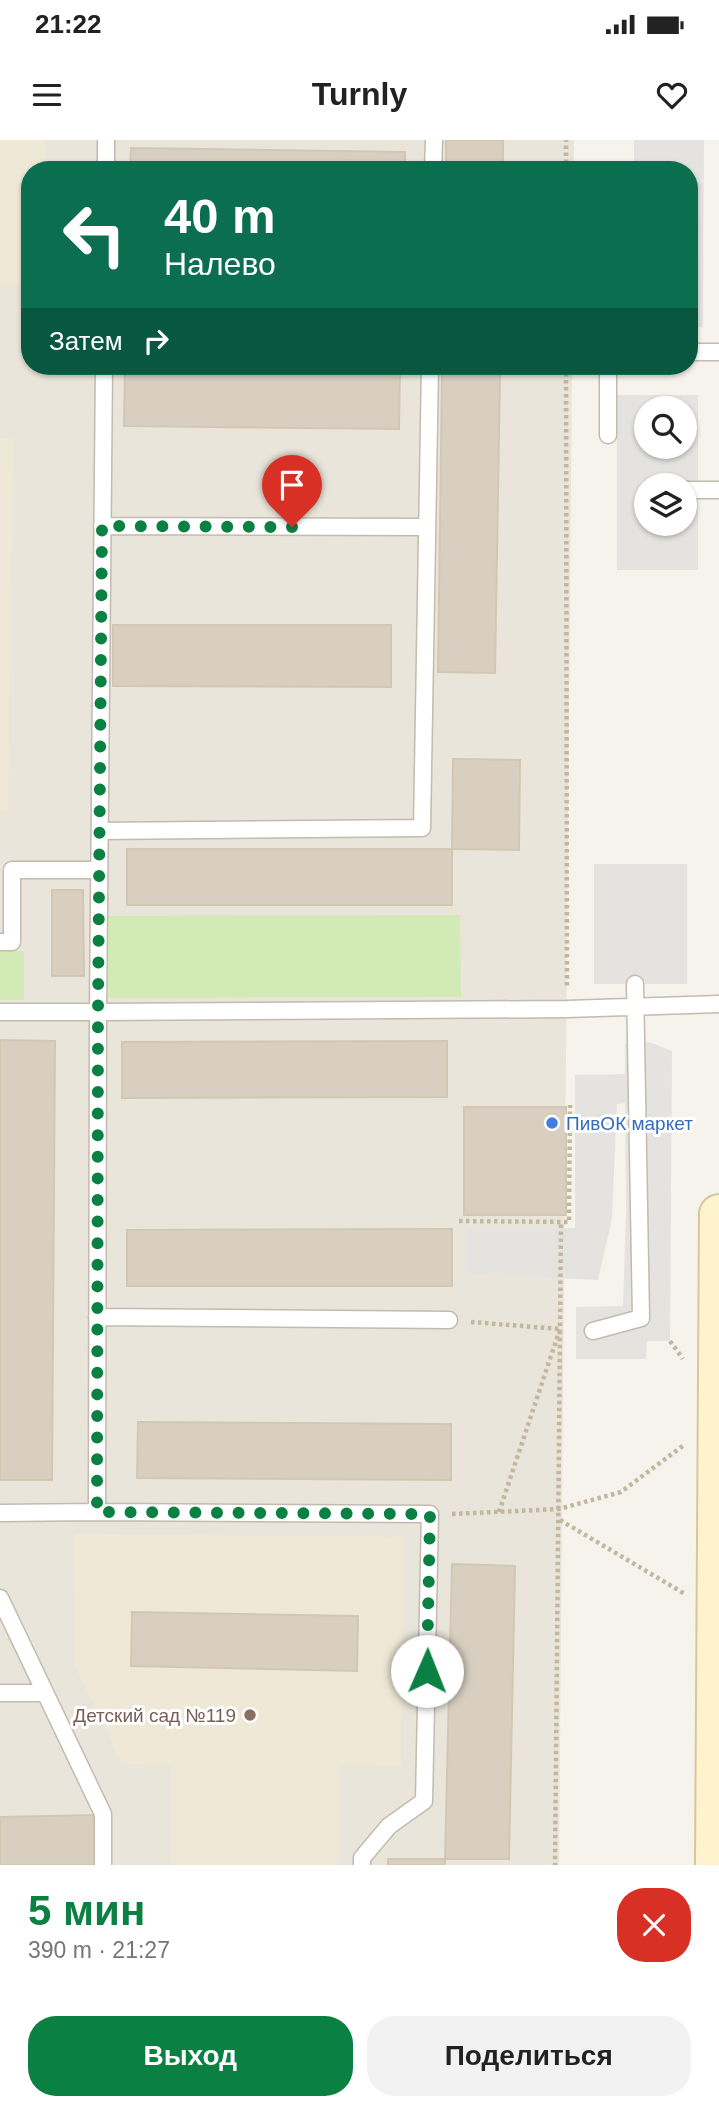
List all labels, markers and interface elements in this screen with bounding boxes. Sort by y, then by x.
text: 21:22 [35,9,102,39]
icon: menu [28,76,66,114]
text: Turnly [312,76,407,112]
icon: heart [653,76,691,114]
icon: left [49,189,140,280]
text: 40 m [164,189,276,243]
text: Налево [164,246,276,282]
icon: right [137,322,175,360]
text: Затем [49,326,123,356]
map controls [634,396,697,536]
button: search [634,396,697,459]
pin [262,455,322,527]
icon: arrive [273,466,311,504]
button: layers [634,473,697,536]
place label: ПивОК маркет [566,1113,693,1134]
marker: ПивОК маркет [544,1115,560,1131]
position arrow [390,1634,464,1708]
place label: Детский сад №119 [73,1705,236,1726]
marker: Детский сад №119 [242,1707,258,1723]
text: 5 мин [28,1887,145,1934]
button: close [617,1888,691,1962]
text: 390 m · 21:27 [28,1937,170,1963]
button: Выход [28,2016,353,2096]
button: Поделиться [367,2016,691,2096]

